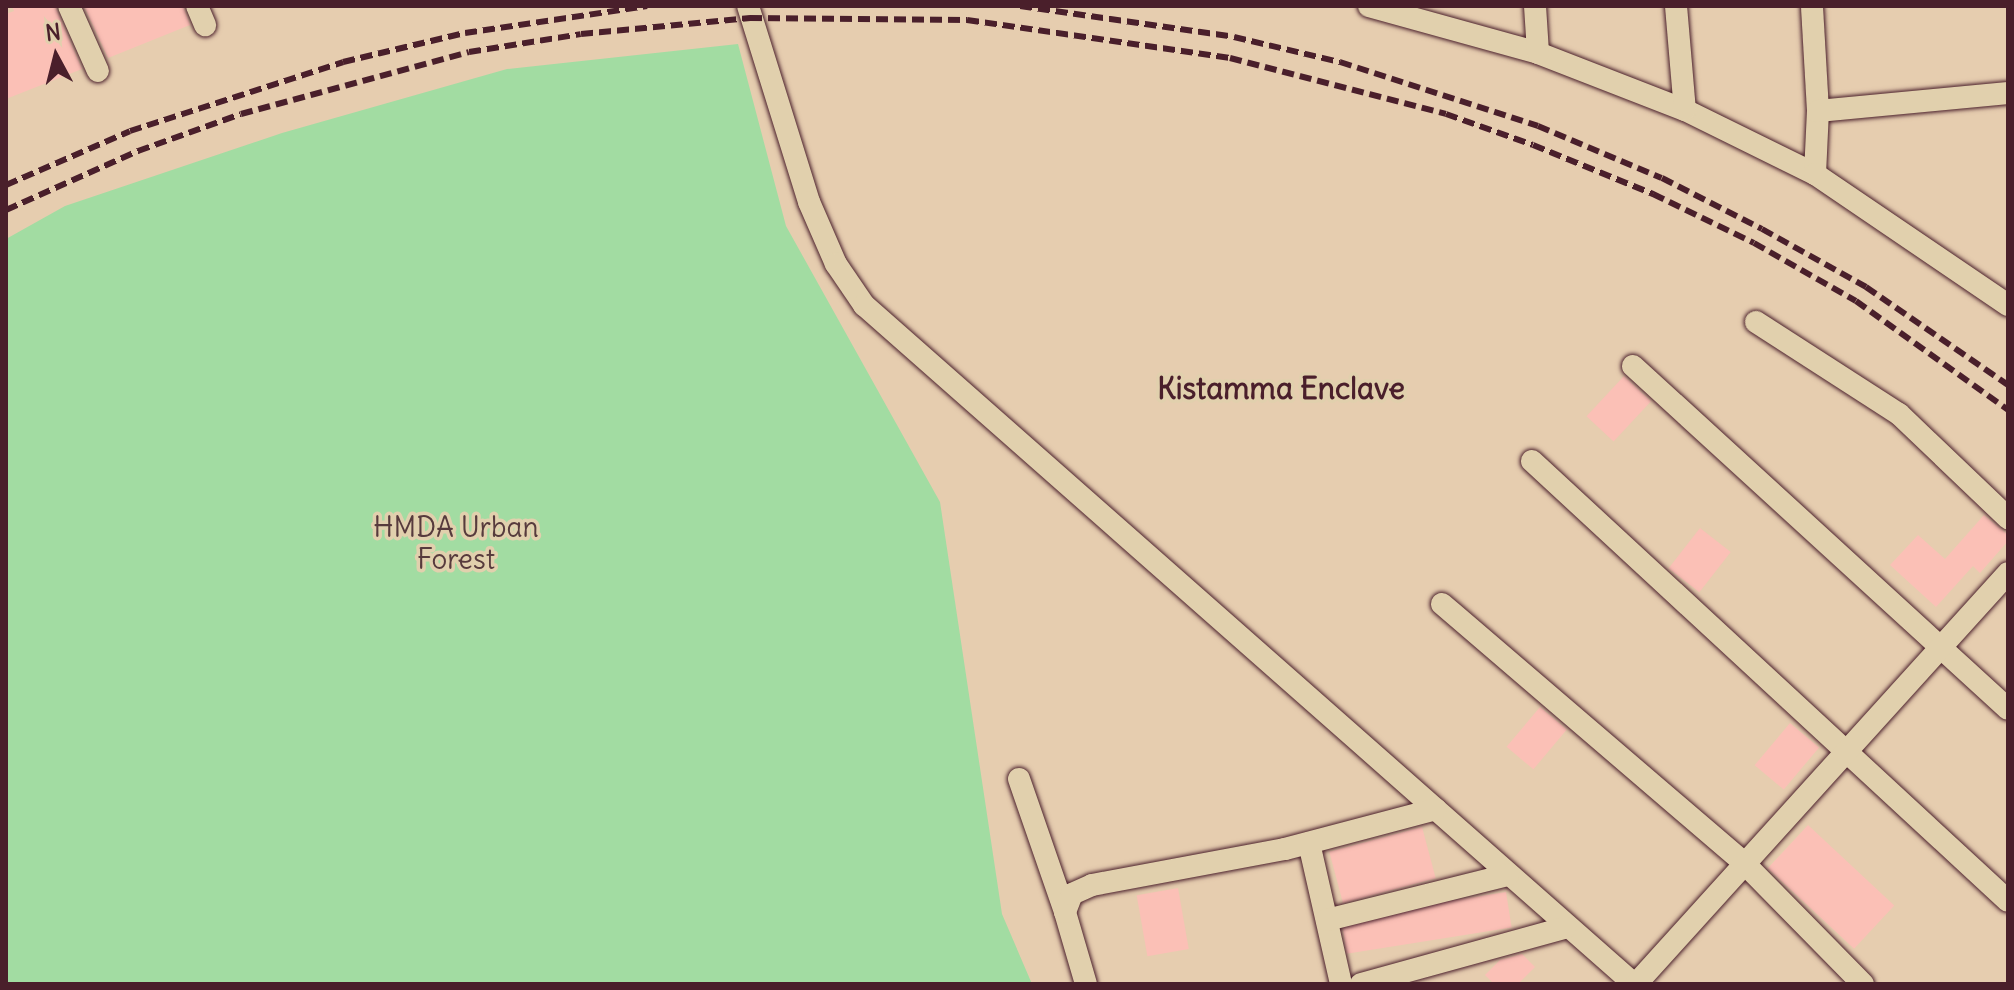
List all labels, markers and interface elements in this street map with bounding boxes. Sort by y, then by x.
north arrow [16,16,96,96]
text: N [44,17,62,47]
district label: Kistamma Enclave [1157,370,1405,406]
park label: HMDA Urban Forest [373,510,539,576]

